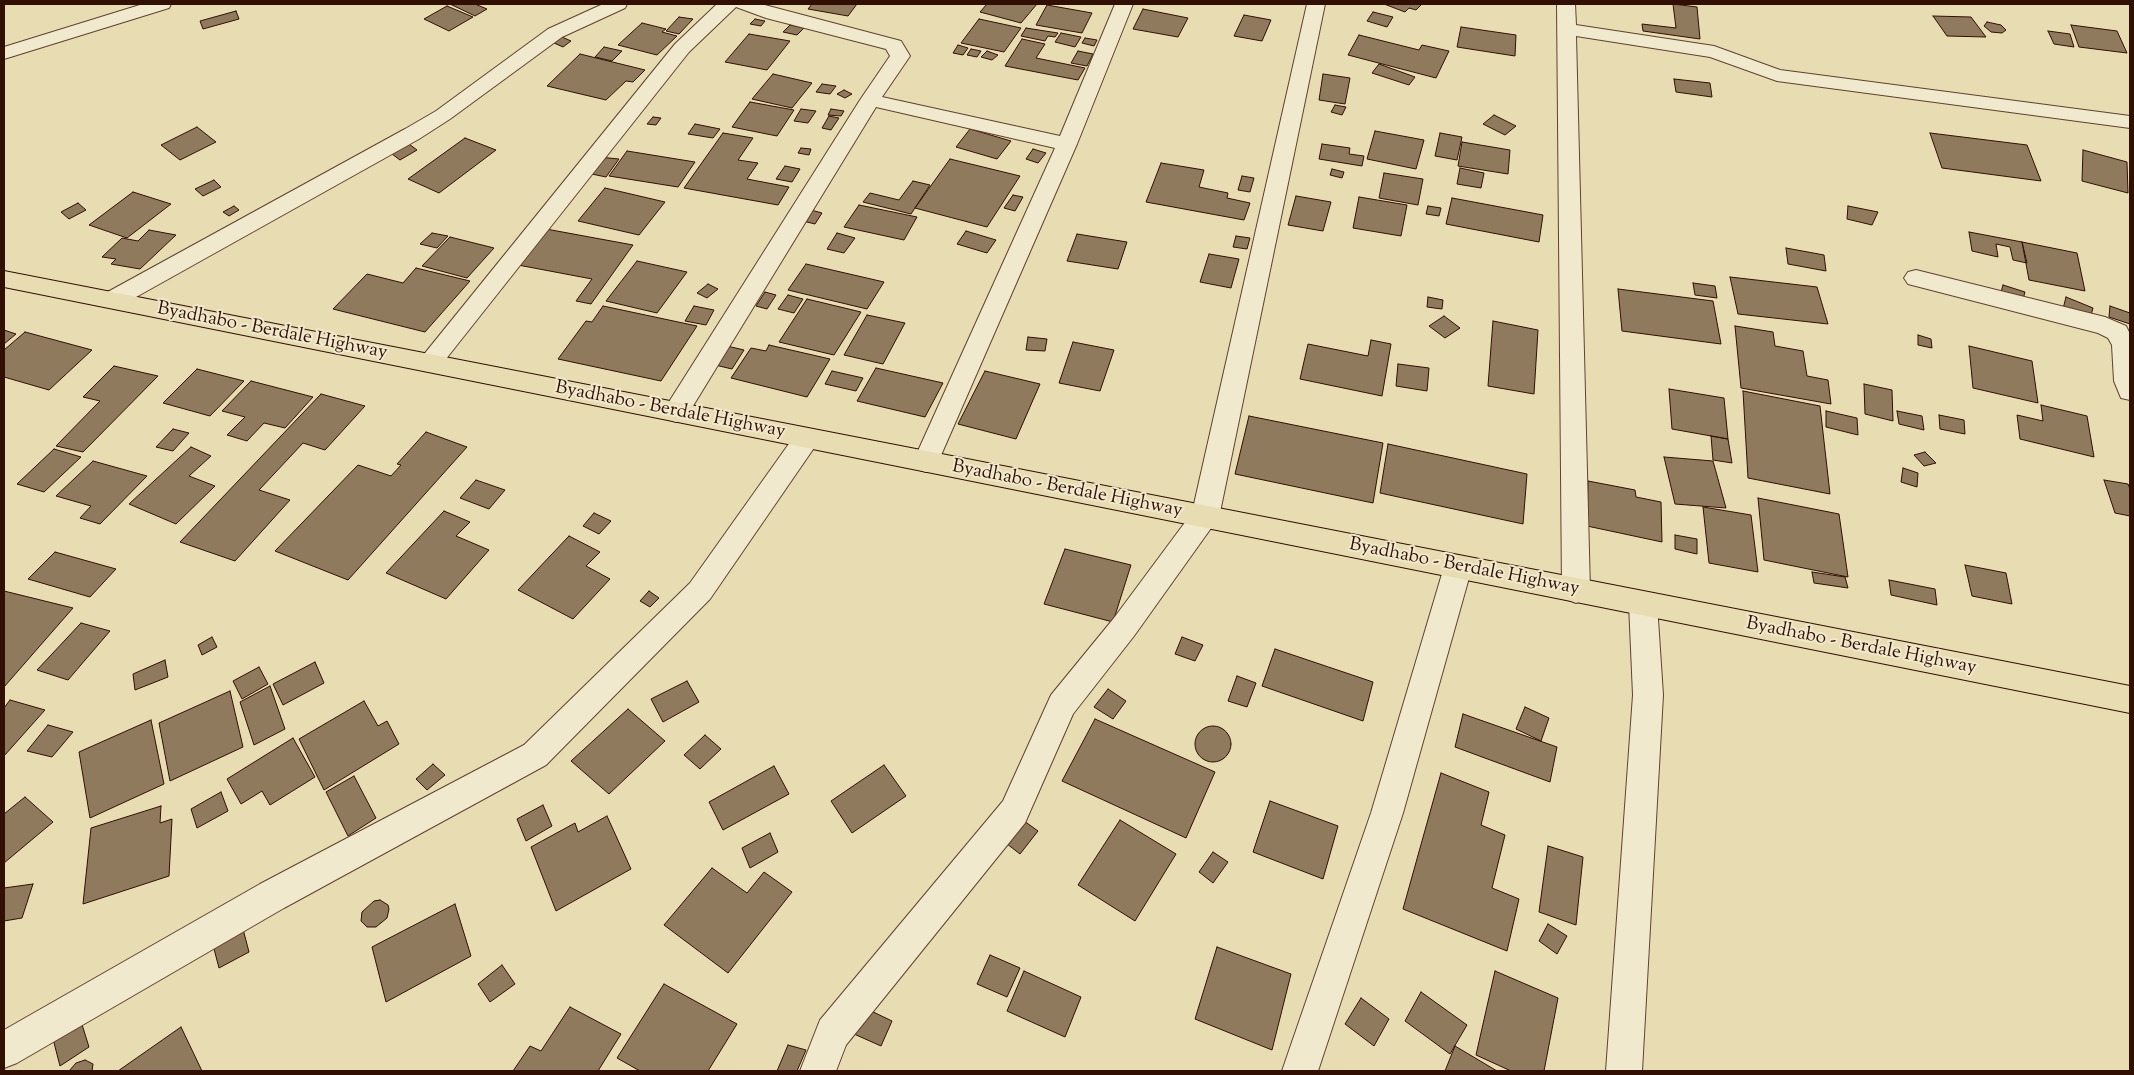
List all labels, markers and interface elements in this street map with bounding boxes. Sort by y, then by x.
street label: Byadhabo - Berdale Highway [155,298,389,366]
street label: Byadhabo - Berdale Highway [553,377,787,445]
street label: Byadhabo - Berdale Highway [950,456,1184,524]
street label: Byadhabo - Berdale Highway [1347,534,1581,602]
street label: Byadhabo - Berdale Highway [1744,613,1978,681]

